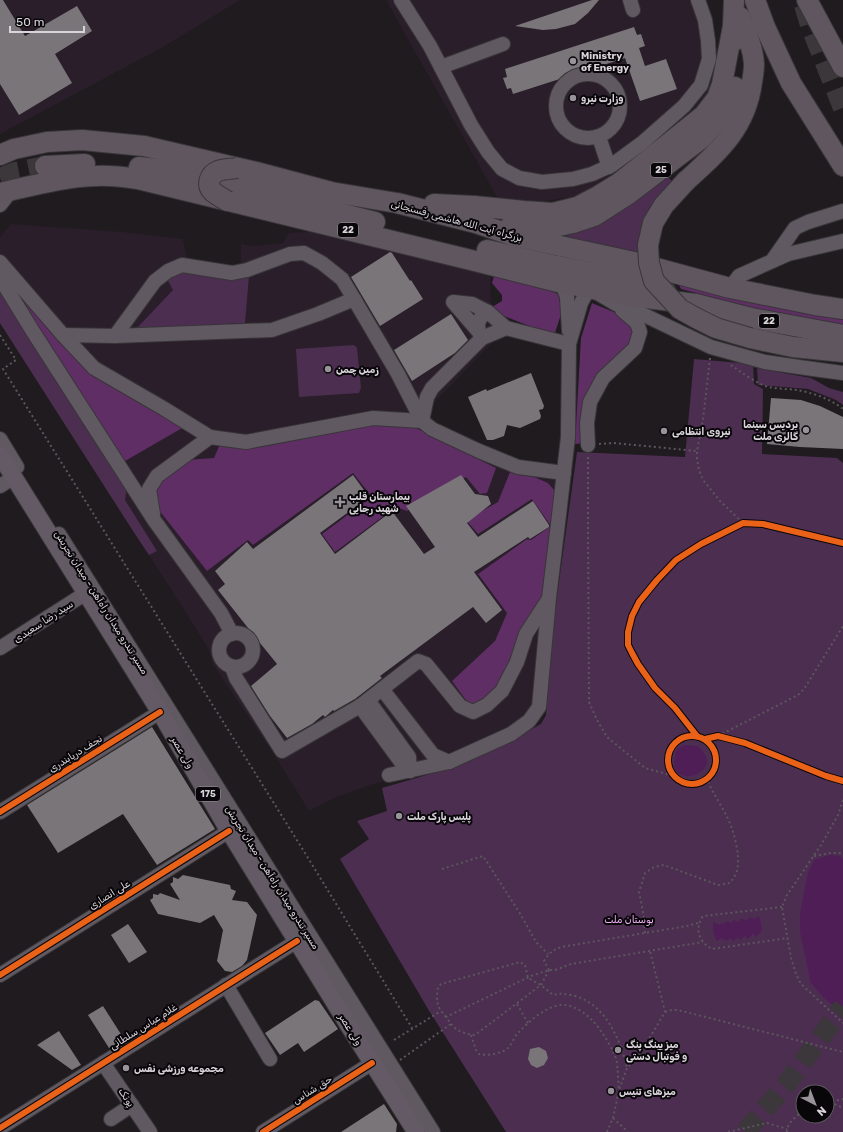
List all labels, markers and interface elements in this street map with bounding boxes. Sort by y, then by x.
scale bar [10,8,84,34]
text: 50 m [16,15,44,29]
place label: Ministry of Energy [581,50,629,74]
marker: Ministry of Energy [568,56,578,66]
marker: وزارت نیرو [568,93,578,103]
place label: وزارت نیرو [581,93,624,105]
road number: 25 [651,163,671,177]
street label: بزرگراه آیت الله هاشمی رفسنجانی [390,198,524,244]
road number: 22 [338,223,358,237]
road number: 22 [759,314,779,328]
marker: زمین چمن [323,364,333,374]
place label: زمین چمن [336,364,379,376]
place label: پردیس سینما گالری ملت [743,419,798,443]
marker: پردیس سینما گالری ملت [801,425,811,435]
marker: نیروی انتظامی [659,426,669,436]
place label: نیروی انتظامی [672,426,731,438]
place label: بیمارستان قلب شهید رجایی [349,491,410,515]
marker: بیمارستان قلب شهید رجایی [334,496,346,508]
street label: مسیر تندرو میدان راه‌آهن - میدان تجریش [52,528,151,677]
street label: سید رضا سعیدی [11,598,76,646]
street label: نجف دریابندری [46,733,105,775]
street label: ولی عصر [168,733,196,771]
road number: 175 [196,787,220,801]
street label: مسیر تندرو میدان راه‌آهن - میدان تجریش [223,803,322,952]
marker: پلیس پارک ملت [394,811,404,821]
place label: پلیس پارک ملت [407,811,471,824]
street label: علی انصاری [87,877,133,912]
park label: بوستان ملت [604,914,654,926]
street label: غلام عباس سلطانی [108,1001,180,1052]
street label: ولی عصر [335,1011,365,1048]
place label: میز پینگ پنگ و فوتبال دستی [626,1039,687,1063]
marker: میز پینگ پنگ و فوتبال دستی [613,1045,623,1055]
marker: مجموعه ورزشی نفس [121,1063,131,1073]
place label: مجموعه ورزشی نفس [134,1063,224,1075]
street label: حق شناس [291,1073,335,1107]
north arrow [795,1084,835,1124]
street label: پونک [115,1086,137,1110]
marker: میزهای تنیس [606,1086,616,1096]
place label: میزهای تنیس [619,1086,676,1098]
text: N [814,1104,829,1119]

